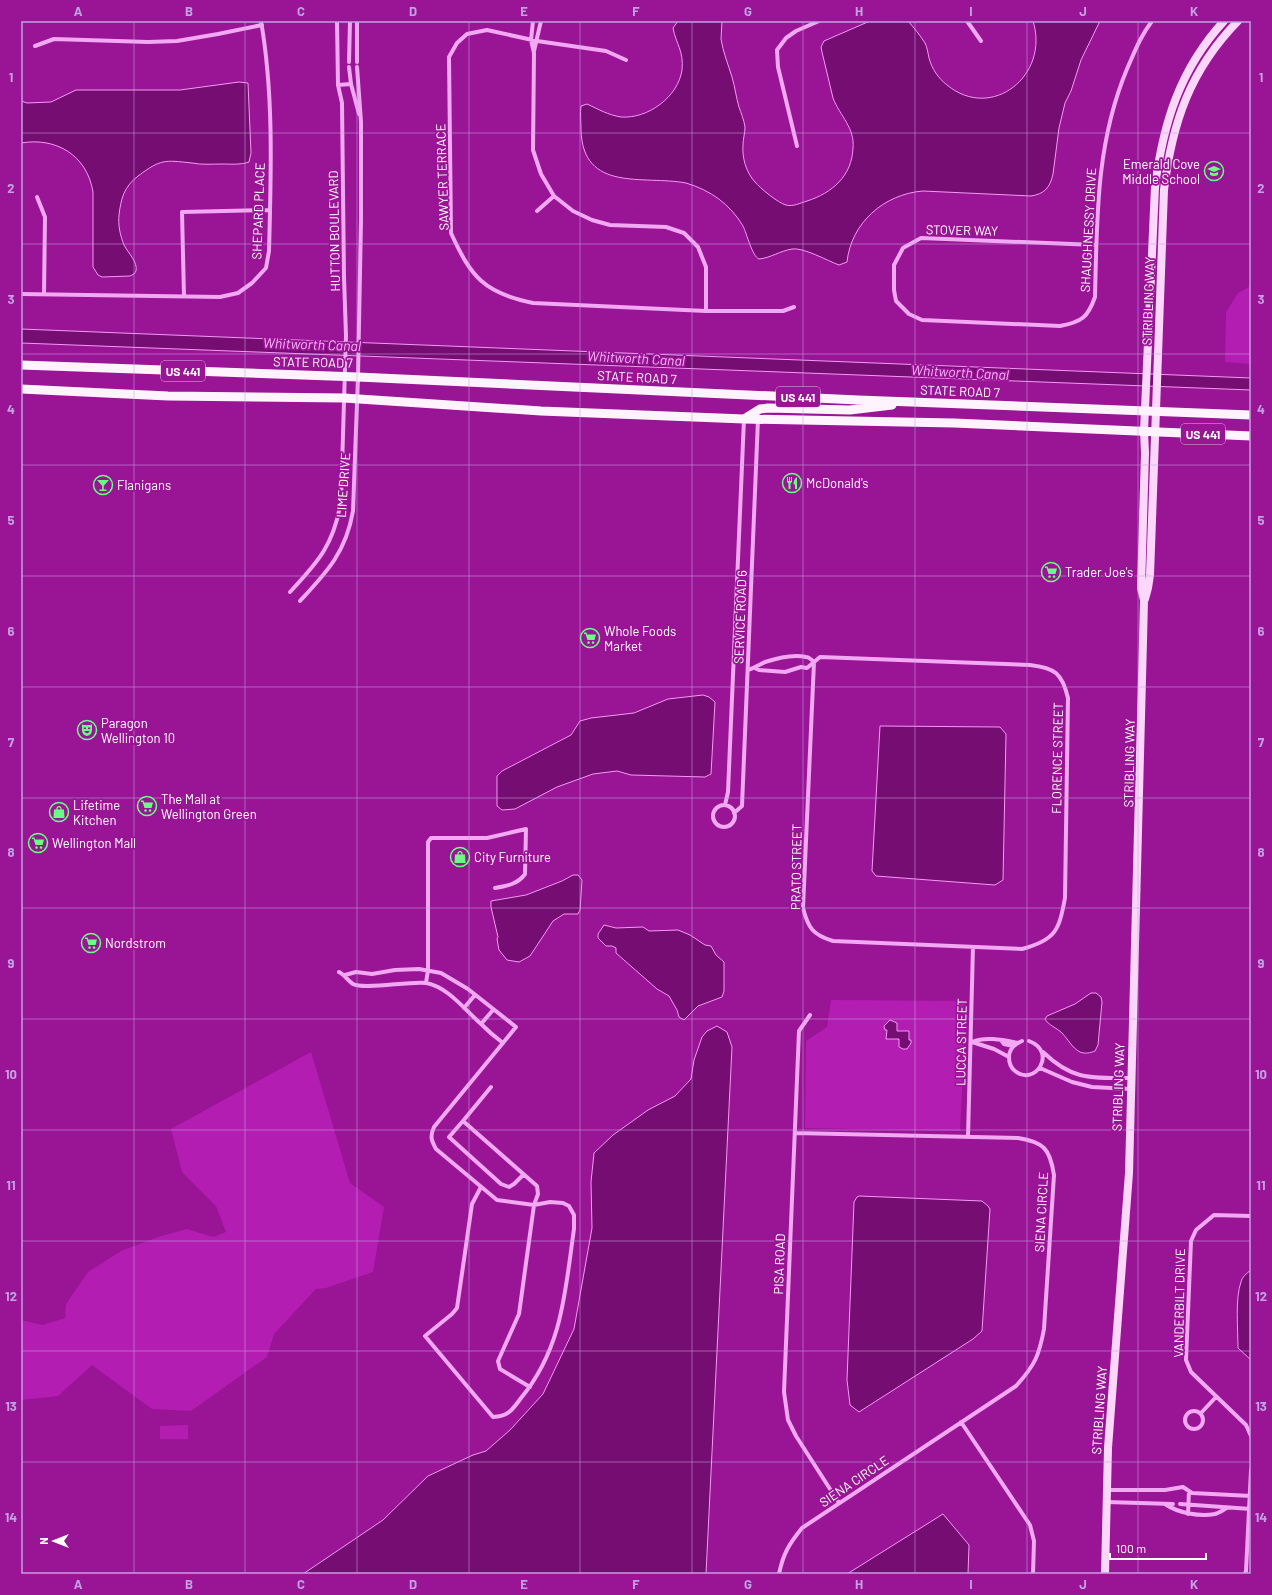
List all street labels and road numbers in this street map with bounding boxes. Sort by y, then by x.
street label: SAWYER TERRACE [432,123,452,231]
street label: SHEPARD PLACE [248,162,268,260]
street label: SHAUGHNESSY DRIVE [1077,167,1099,293]
street label: HUTTON BOULEVARD [325,170,343,292]
street label: STOVER WAY [926,221,998,239]
street label: STRIBLING WAY [1138,256,1158,346]
street label: STATE ROAD 7 [273,353,353,371]
road number: US 441 [161,361,205,381]
street label: STATE ROAD 7 [597,367,677,387]
street label: STATE ROAD 7 [920,382,1000,400]
road number: US 441 [776,387,820,407]
road number: US 441 [1181,424,1225,444]
street label: LIME DRIVE [333,452,353,518]
street label: SERVICE ROAD 6 [730,569,750,664]
street label: FLORENCE STREET [1048,702,1066,814]
street label: STRIBLING WAY [1120,718,1138,808]
street label: PRATO STREET [787,824,805,910]
street label: LUCCA STREET [952,998,970,1086]
street label: STRIBLING WAY [1108,1042,1128,1132]
street label: SIENA CIRCLE [1031,1171,1051,1253]
street label: PISA ROAD [770,1233,788,1295]
street label: VANDERBILT DRIVE [1170,1248,1188,1358]
street label: STRIBLING WAY [1088,1365,1110,1455]
street label: SIENA CIRCLE [816,1452,892,1510]

